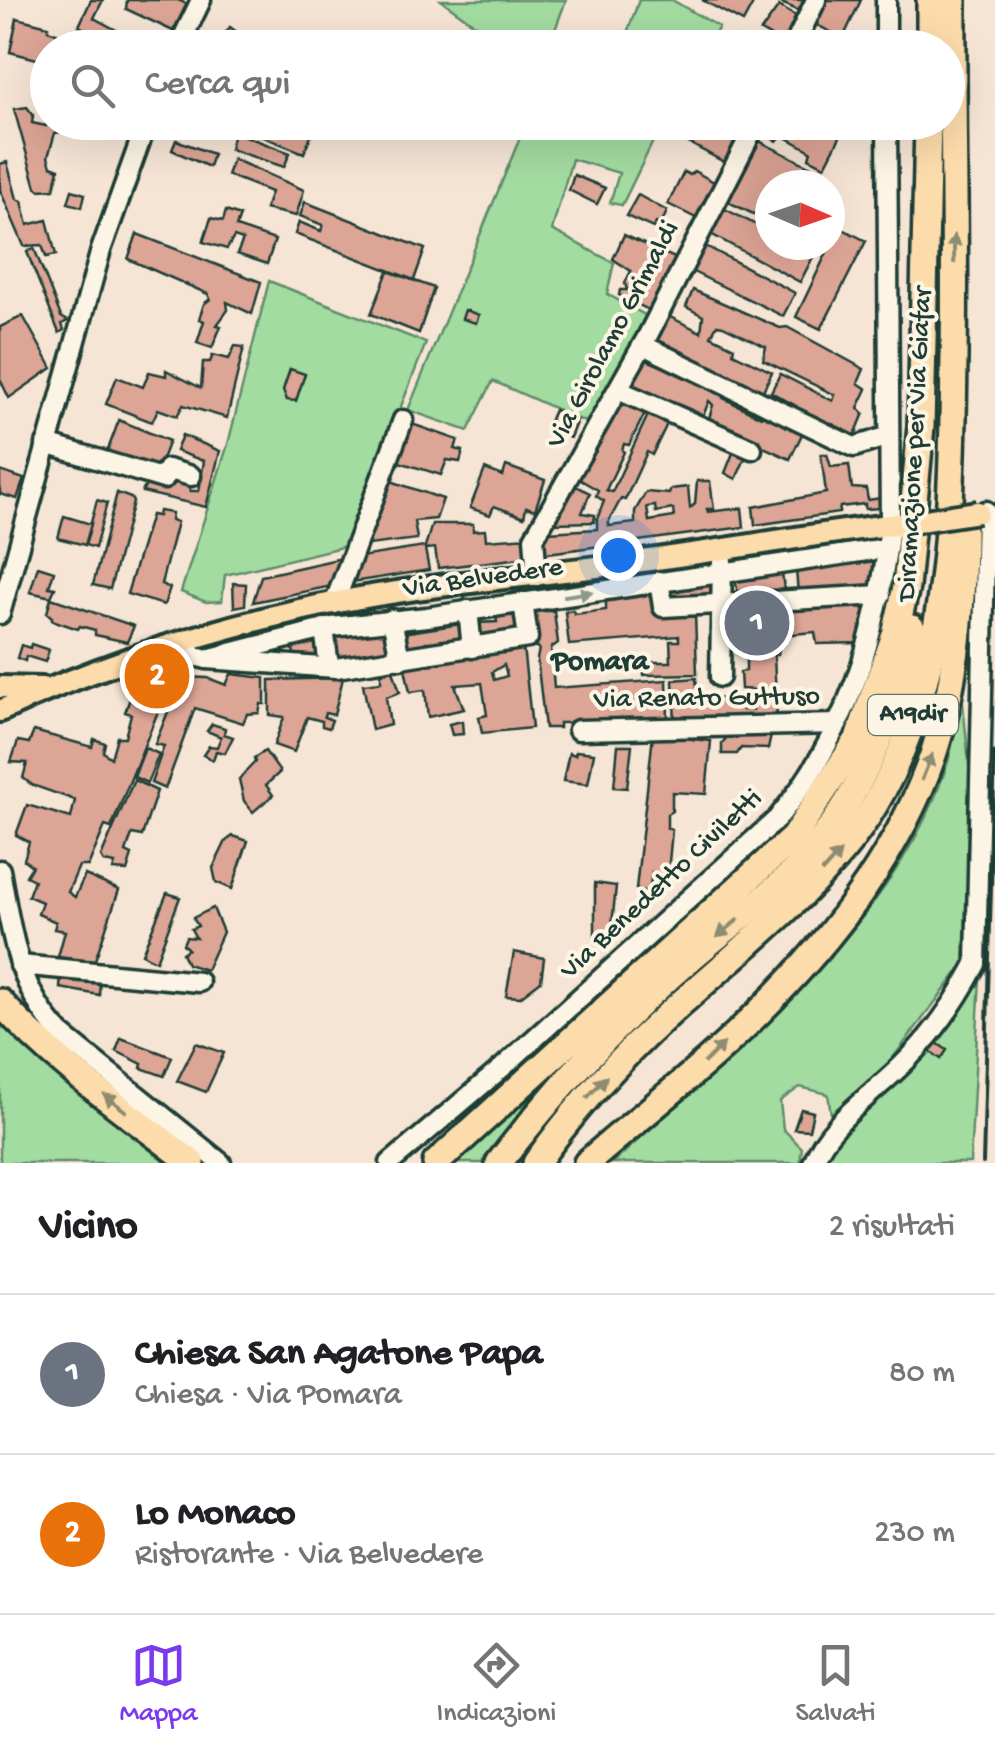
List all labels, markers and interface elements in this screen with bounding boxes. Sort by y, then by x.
search box [30,30,965,140]
icon: search [65,58,120,113]
text: Cerca qui [145,63,290,107]
north arrow [755,170,845,260]
street label: Via Girolamo Grimaldi [540,216,688,455]
one-way arrow [946,232,962,264]
street label: Diramazione per Via Giafar [891,284,941,604]
your location [593,530,644,581]
street label: Via Belvedere [400,551,565,607]
one-way arrow [563,586,594,601]
pin: 1 [724,586,790,660]
pin: 2 [124,638,190,714]
district label: Pomara [549,646,650,681]
street label: Via Renato Guttuso [593,681,820,717]
road number: A19dir [868,695,958,735]
one-way arrow [919,753,935,782]
street label: Via Benedetto Civiletti [553,783,770,988]
one-way arrow [819,851,842,875]
one-way arrow [716,916,741,938]
one-way arrow [702,1042,726,1065]
one-way arrow [585,1075,608,1099]
one-way arrow [102,1093,128,1114]
text: Vicino [40,1204,138,1253]
text: 2 risultati [829,1209,955,1247]
text: Chiesa San Agatone Papa [135,1333,543,1377]
text: 1 [66,1355,79,1393]
text: 80 m [889,1355,955,1393]
text: Chiesa · Via Pomara [135,1377,402,1415]
text: Lo Monaco [135,1493,296,1537]
text: 2 [65,1515,80,1553]
text: 230 m [874,1515,955,1553]
text: Ristorante · Via Belvedere [135,1537,483,1575]
tab: Mappa [119,1638,198,1731]
tab: Indicazioni [437,1638,556,1731]
tab: Salvati [795,1638,876,1731]

